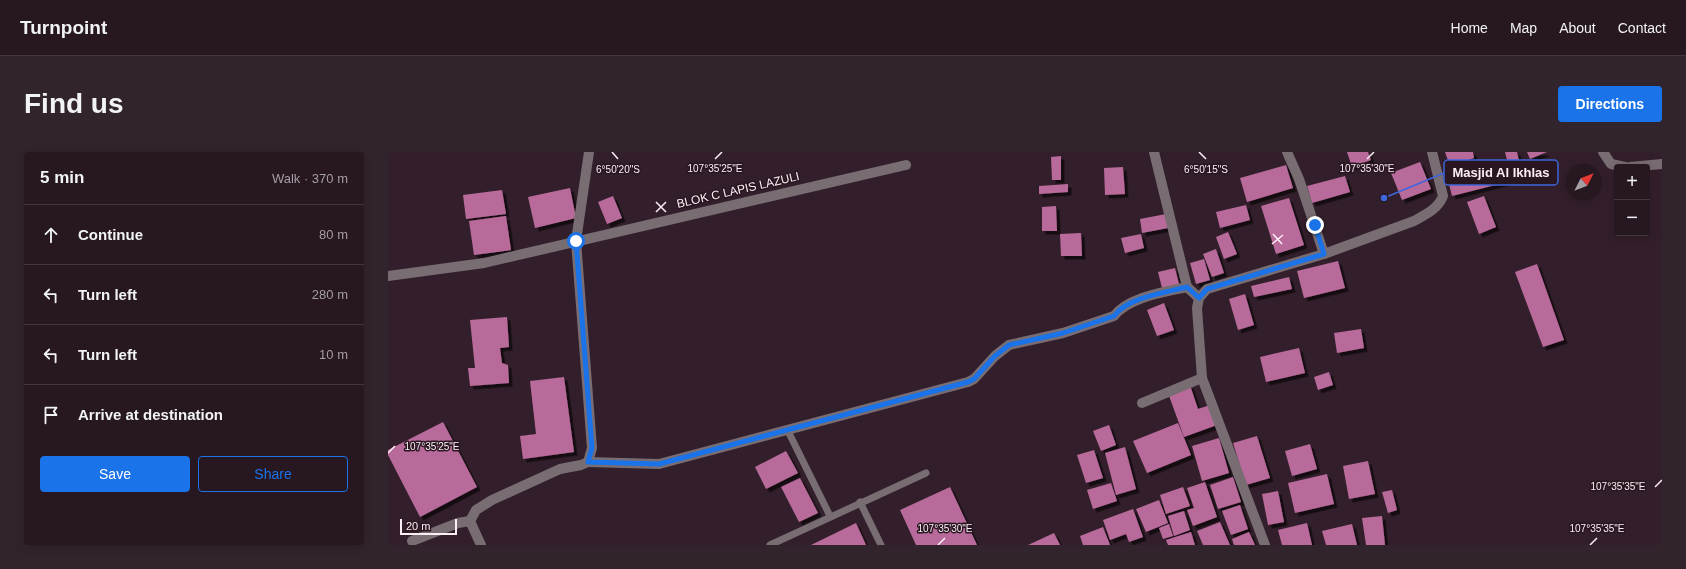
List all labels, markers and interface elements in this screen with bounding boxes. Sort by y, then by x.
text: Turnpoint [20,17,107,38]
text: Home [1451,20,1488,36]
text: Map [1510,20,1537,36]
text: About [1559,20,1596,36]
text: Contact [1618,20,1666,36]
button: Directions [1558,86,1662,122]
text: Find us [24,88,124,119]
callout: Masjid Al Ikhlas [1444,160,1558,185]
text: 107°35'25"E [687,163,743,174]
text: 107°35'30"E [1339,163,1395,174]
text: 6°50'20"S [596,164,640,175]
text: 6°50'15"S [1184,164,1228,175]
north arrow [1566,164,1602,200]
map controls [1614,164,1650,236]
button: + [1614,164,1650,200]
text: Masjid Al Ikhlas [1452,165,1550,180]
text: 5 min [40,168,84,187]
street label: BLOK C LAPIS LAZULI [675,169,801,211]
text: Walk · 370 m [272,171,348,186]
button: − [1614,200,1650,236]
route end [1306,216,1324,234]
icon: ahead [40,224,62,246]
text: Continue [78,226,143,243]
text: 80 m [319,227,348,242]
route start [567,232,585,250]
icon: left [40,284,62,306]
text: Turn left [78,286,137,303]
text: 280 m [312,287,348,302]
icon: left [40,344,62,366]
text: Turn left [78,346,137,363]
text: 10 m [319,347,348,362]
icon: arrive [40,404,62,426]
text: Arrive at destination [78,406,223,423]
text: 107°35'25"E [404,441,460,452]
button: Save [40,456,190,492]
button: Share [198,456,348,492]
text: 107°35'35"E [1590,481,1646,492]
scale bar [400,517,457,536]
text: 20 m [406,520,430,532]
text: 107°35'30"E [917,523,973,534]
text: 107°35'35"E [1569,523,1625,534]

